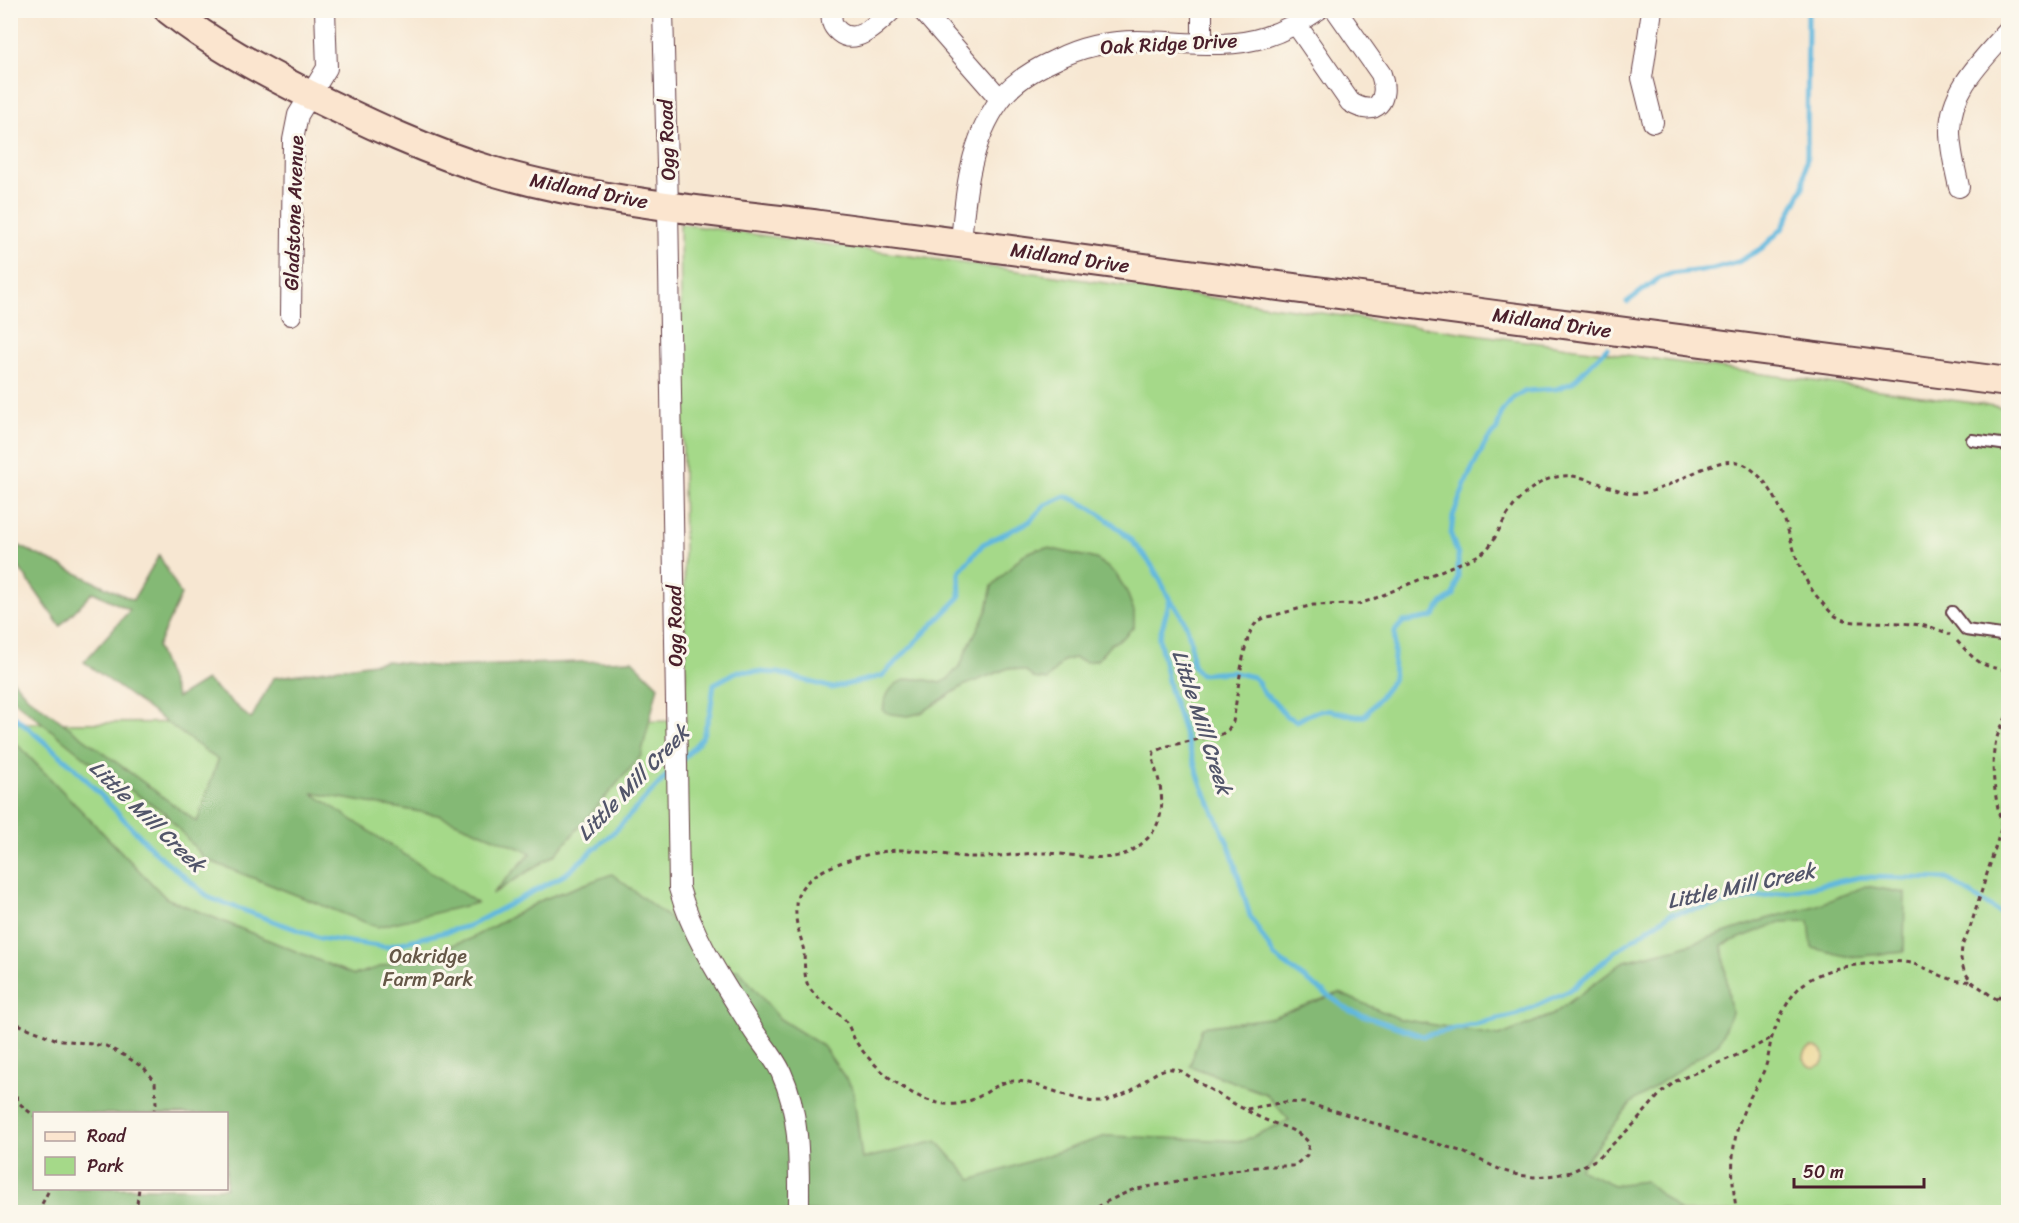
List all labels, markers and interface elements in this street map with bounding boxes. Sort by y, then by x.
street label: Oak Ridge Drive [1100,23,1238,65]
street label: Ogg Road [648,97,686,181]
street label: Gladstone Avenue [274,134,314,291]
street label: Midland Drive [527,162,651,220]
street label: Midland Drive [1008,232,1132,284]
street label: Midland Drive [1490,297,1614,349]
street label: Ogg Road [657,584,693,667]
water label: Little Mill Creek [1161,645,1244,802]
water label: Little Mill Creek [567,714,701,850]
water label: Little Mill Creek [80,750,216,884]
water label: Little Mill Creek [1664,851,1821,920]
park label: Oakridge Farm Park [383,939,474,997]
legend [33,1112,228,1190]
text: Road [87,1120,127,1152]
text: Park [87,1150,124,1182]
scale bar [1794,1151,1924,1189]
text: 50 m [1803,1156,1844,1188]

